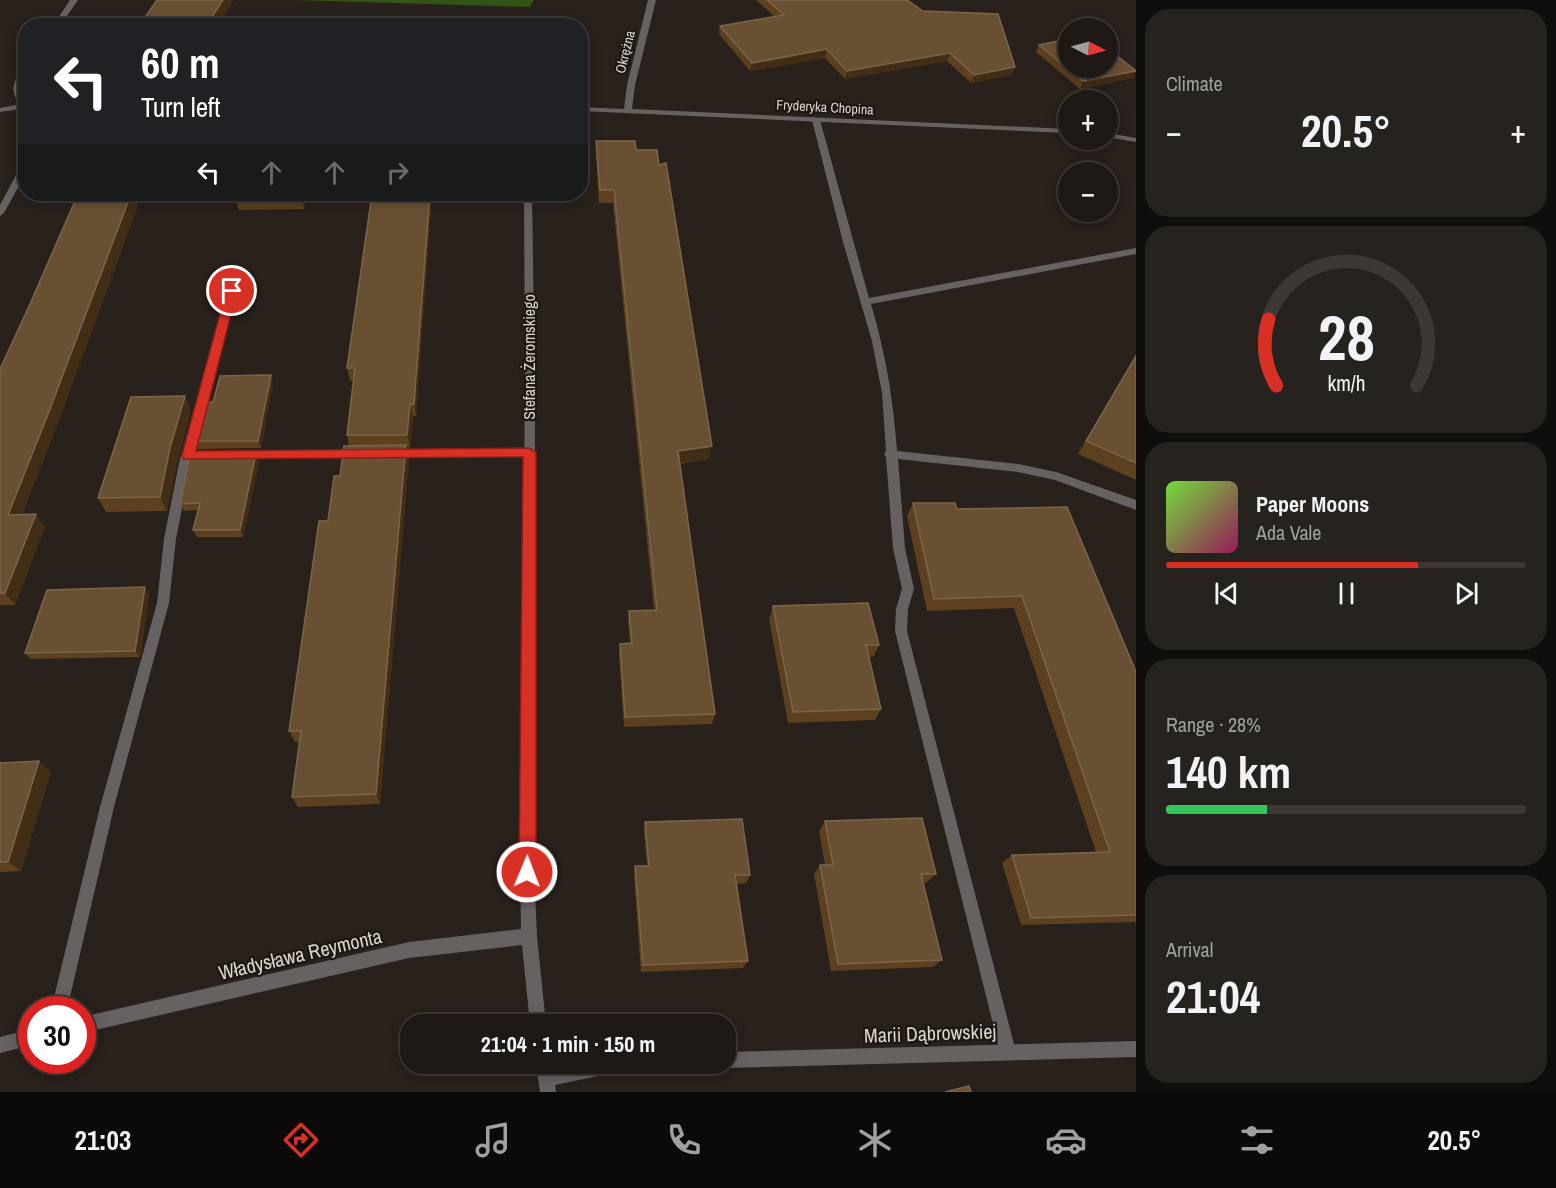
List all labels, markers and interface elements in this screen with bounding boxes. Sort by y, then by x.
north arrow [1058,18,1118,78]
map controls [1058,18,1118,222]
street label: Okrężna [611,28,639,75]
text: 60 m [141,35,220,91]
icon: left [42,42,120,120]
text: Climate [1166,70,1223,97]
text: Turn left [141,89,220,125]
button: + [1058,90,1118,150]
street label: Fryderyka Chopina [776,95,875,119]
text: 20.5° [1301,100,1391,161]
text: − [1166,109,1182,153]
text: + [1510,109,1526,153]
icon: left [192,156,225,189]
icon: ahead [255,156,288,189]
icon: ahead [318,156,351,189]
icon: right [381,156,414,189]
button: − [1058,162,1118,222]
pin [206,265,257,316]
icon: arrive [215,274,248,307]
street label: Stefana Żeromskiego [518,294,540,420]
text: 28 [1318,296,1374,380]
text: km/h [1327,370,1365,399]
text: Paper Moons [1256,489,1369,519]
text: Ada Vale [1256,519,1321,546]
icon: previous [1210,577,1243,610]
icon: pause [1330,577,1363,610]
icon: next [1450,577,1483,610]
text: Range · 28% [1166,711,1261,738]
text: 140 km [1166,741,1291,802]
position arrow [495,840,559,904]
street label: Władysława Reymonta [216,922,384,986]
text: Arrival [1166,936,1213,963]
text: 21:04 [1166,966,1260,1027]
speed limit sign: 30 [18,996,96,1074]
street label: Marii Dąbrowskiej [863,1017,997,1049]
text: 21:04 · 1 min · 150 m [481,1029,655,1059]
icon: directions [280,1119,322,1161]
icon: music [472,1119,514,1161]
icon: phone [663,1119,705,1161]
icon: climate [854,1119,896,1161]
icon: car [1045,1119,1087,1161]
icon: filters [1236,1119,1278,1161]
text: 21:03 [75,1122,131,1158]
text: 20.5° [1427,1122,1481,1158]

